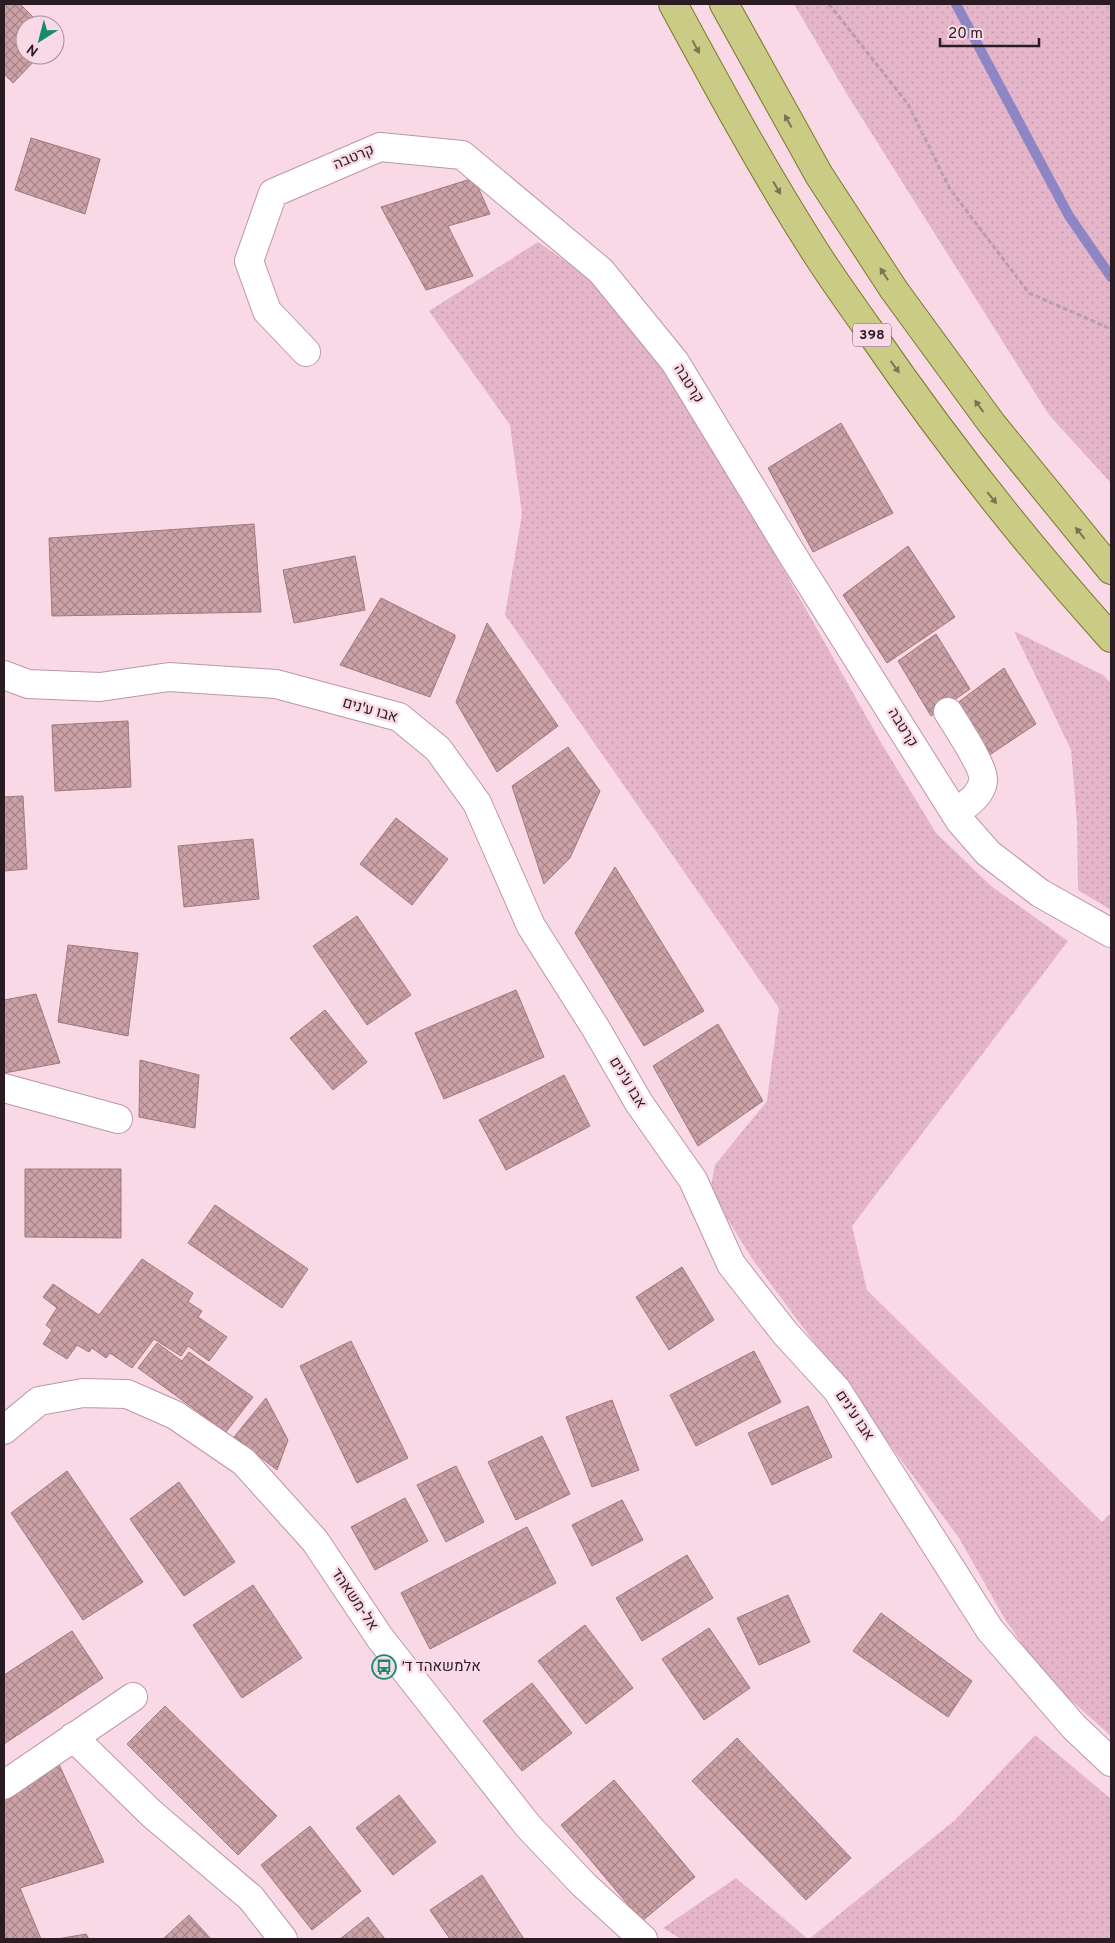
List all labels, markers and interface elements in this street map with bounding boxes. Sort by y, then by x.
north arrow [15,15,65,65]
scale bar [940,15,1039,47]
text: 20 m [948,25,983,44]
text: N [24,39,42,59]
one-way arrow [692,40,700,54]
one-way arrow [784,115,793,128]
street label: קרטבה [331,141,377,175]
one-way arrow [772,182,781,195]
one-way arrow [879,267,888,281]
road number: 398 [853,324,891,346]
one-way arrow [890,360,900,374]
street label: קרטבה [669,361,707,407]
one-way arrow [973,400,984,413]
one-way arrow [987,491,998,504]
one-way arrow [1075,526,1086,539]
street label: אבו ע'נים [340,694,400,728]
street label: קרטבה [883,705,921,751]
street label: אבו ע'נים [604,1054,650,1112]
street label: אבו ע'נים [830,1387,878,1445]
street label: אל-משאהד [326,1565,382,1635]
bus stop icon: אלמשאהד ד׳ [371,1654,397,1680]
place label: אלמשאהד ד׳ [402,1658,481,1677]

